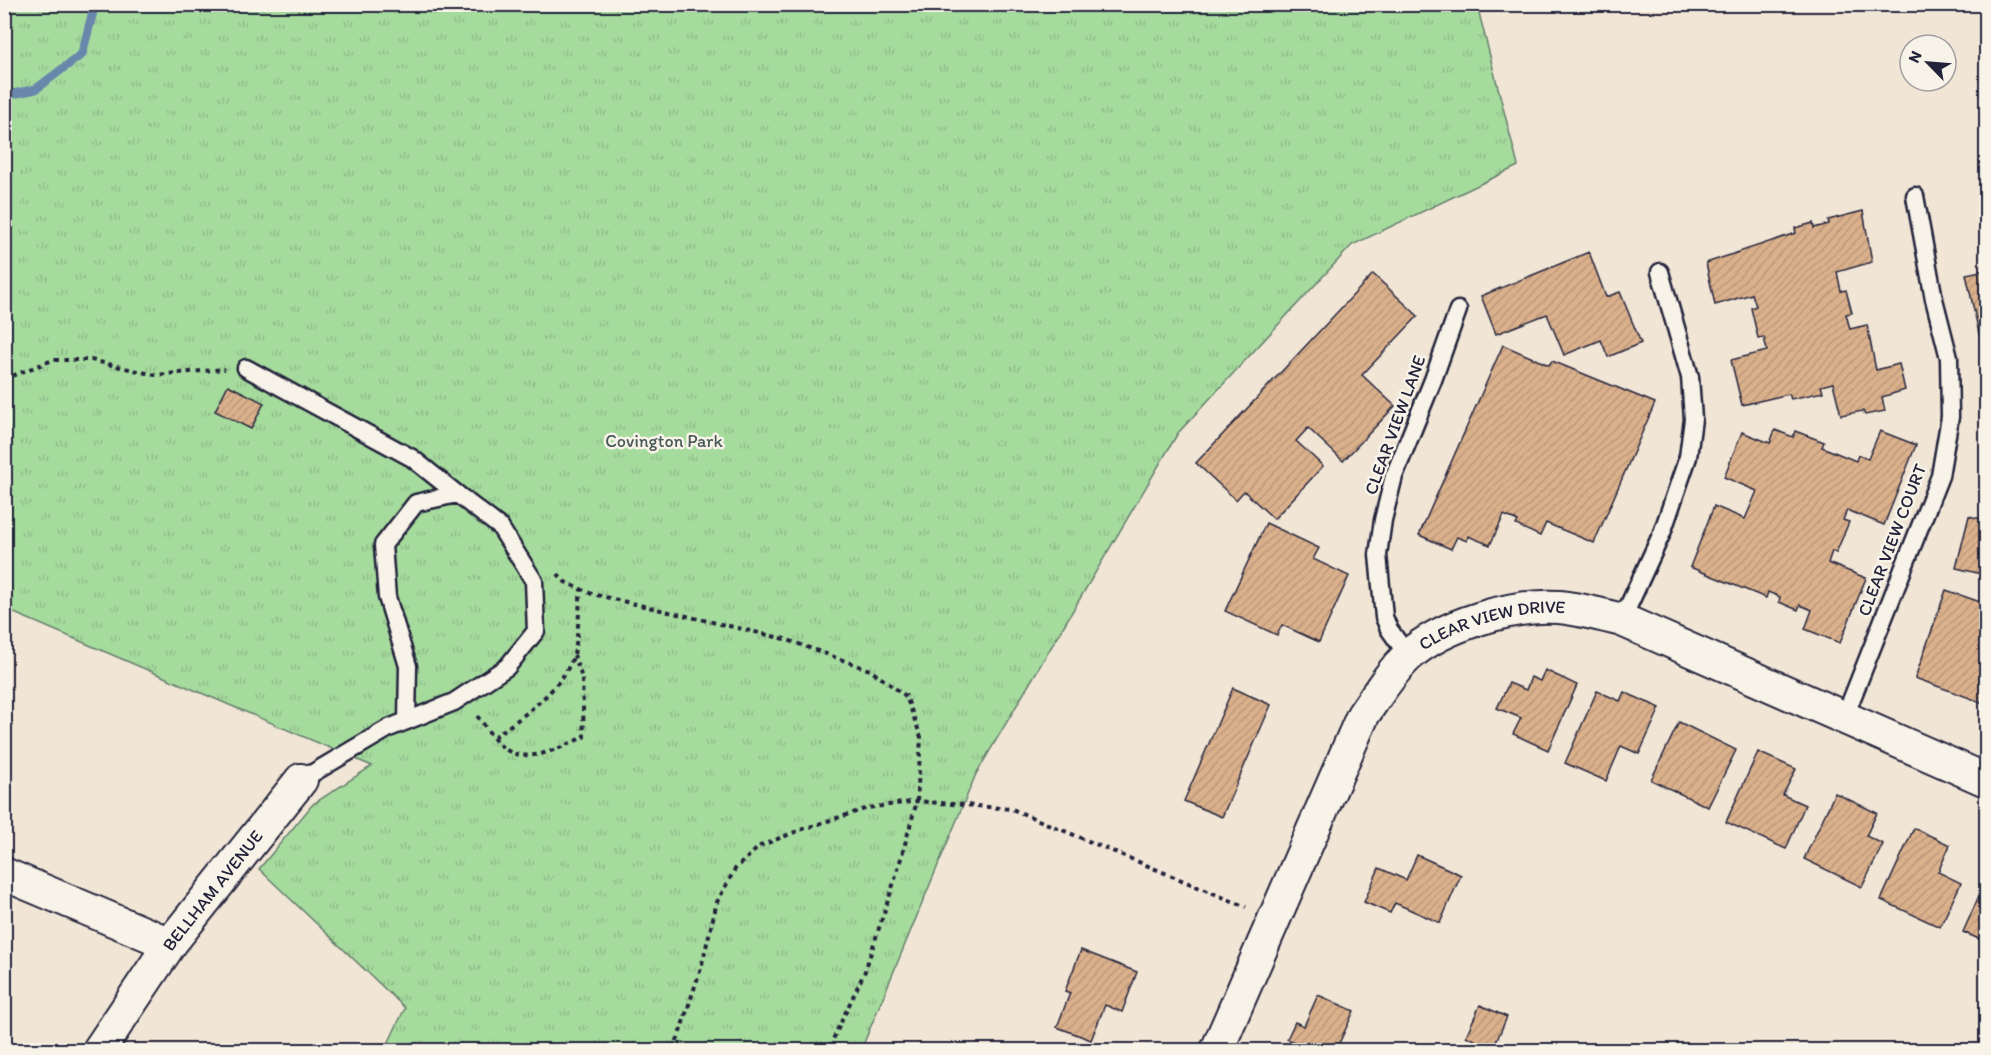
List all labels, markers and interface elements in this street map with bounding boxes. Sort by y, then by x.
north arrow [1898,33,1958,93]
text: N [1904,48,1926,66]
street label: CLEAR VIEW LANE [1360,352,1430,498]
park label: Covington Park [605,430,724,452]
street label: CLEAR VIEW COURT [1853,461,1931,619]
street label: CLEAR VIEW DRIVE [1415,596,1566,655]
street label: BELLHAM AVENUE [158,826,268,955]

